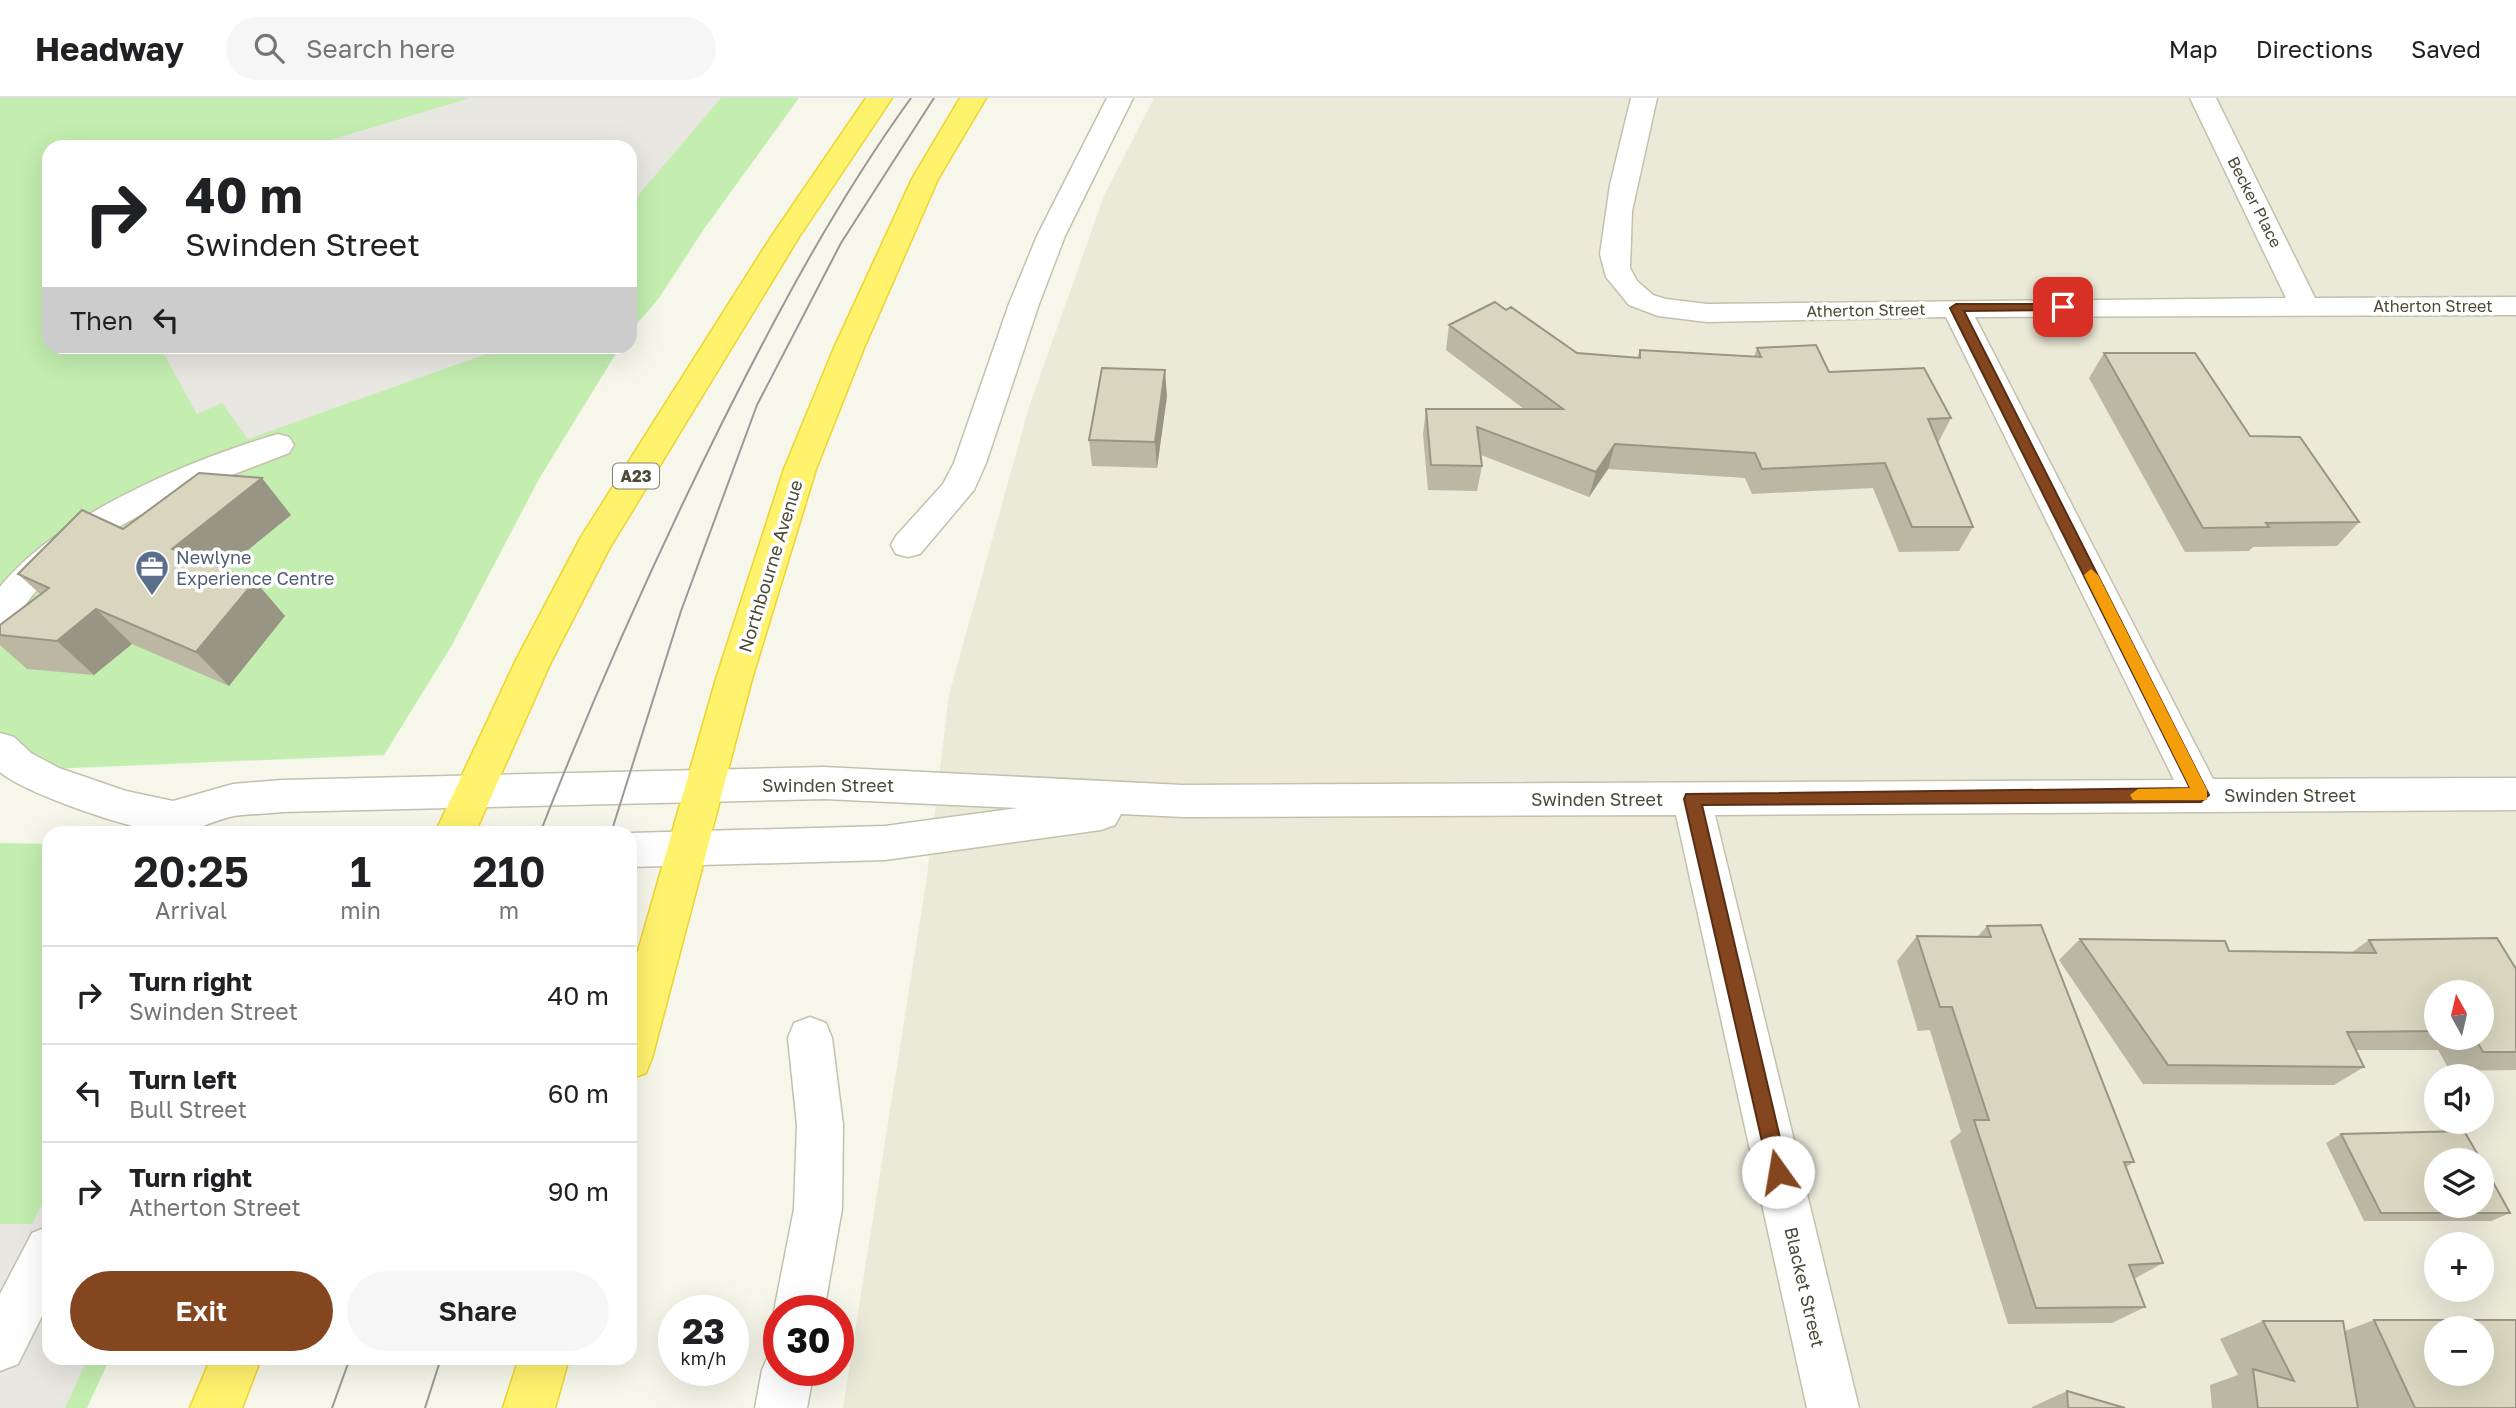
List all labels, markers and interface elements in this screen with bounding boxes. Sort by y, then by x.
search box [226,17,716,80]
text: Headway [35,29,184,68]
icon: search [250,29,288,67]
text: Search here [306,33,455,64]
text: Map [2169,34,2218,63]
text: Directions [2256,34,2373,63]
text: Saved [2411,34,2481,63]
street label: Becker Place [2223,153,2287,251]
text: 40 m [185,165,303,224]
icon: right [70,168,161,259]
text: Swinden Street [185,225,420,263]
pin [2033,277,2093,337]
icon: arrive [2044,288,2082,326]
street label: Atherton Street [2373,296,2493,316]
street label: Atherton Street [1806,299,1926,321]
icon: left [147,301,185,339]
text: Then [70,305,133,336]
road number: A23 [613,464,659,488]
street label: Northbourne Avenue [733,477,807,655]
place label: Newlyne Experience Centre [176,546,335,589]
office icon: Newlyne Experience Centre [133,548,171,597]
street label: Swinden Street [762,774,894,796]
street label: Swinden Street [2224,784,2356,806]
street label: Swinden Street [1531,788,1663,810]
text: 20:25 [133,846,249,896]
text: 1 [350,846,371,896]
text: 210 [472,846,546,896]
text: Arrival [155,896,227,924]
text: min [340,896,381,924]
text: m [499,896,519,924]
text: Turn right [129,966,252,997]
icon: right [70,976,108,1014]
text: 40 m [548,980,609,1011]
north arrow [2424,980,2494,1050]
map controls [2424,980,2494,1386]
text: Swinden Street [129,997,298,1025]
text: Turn left [129,1064,237,1095]
button: sound [2424,1064,2494,1134]
icon: left [70,1074,108,1112]
text: 60 m [548,1078,609,1109]
text: Bull Street [129,1095,247,1123]
position arrow [1741,1135,1815,1209]
button: layers [2424,1148,2494,1218]
text: Turn right [129,1162,252,1193]
icon: right [70,1172,108,1210]
text: 90 m [548,1176,609,1207]
text: Atherton Street [129,1193,301,1221]
street label: Blacket Street [1780,1225,1830,1349]
button: + [2424,1232,2494,1302]
button: Exit [70,1271,333,1351]
button: Share [347,1271,609,1351]
speed limit sign: 30 [763,1295,854,1386]
text: 23 [682,1310,725,1352]
button: − [2424,1316,2494,1386]
text: km/h [681,1347,726,1369]

